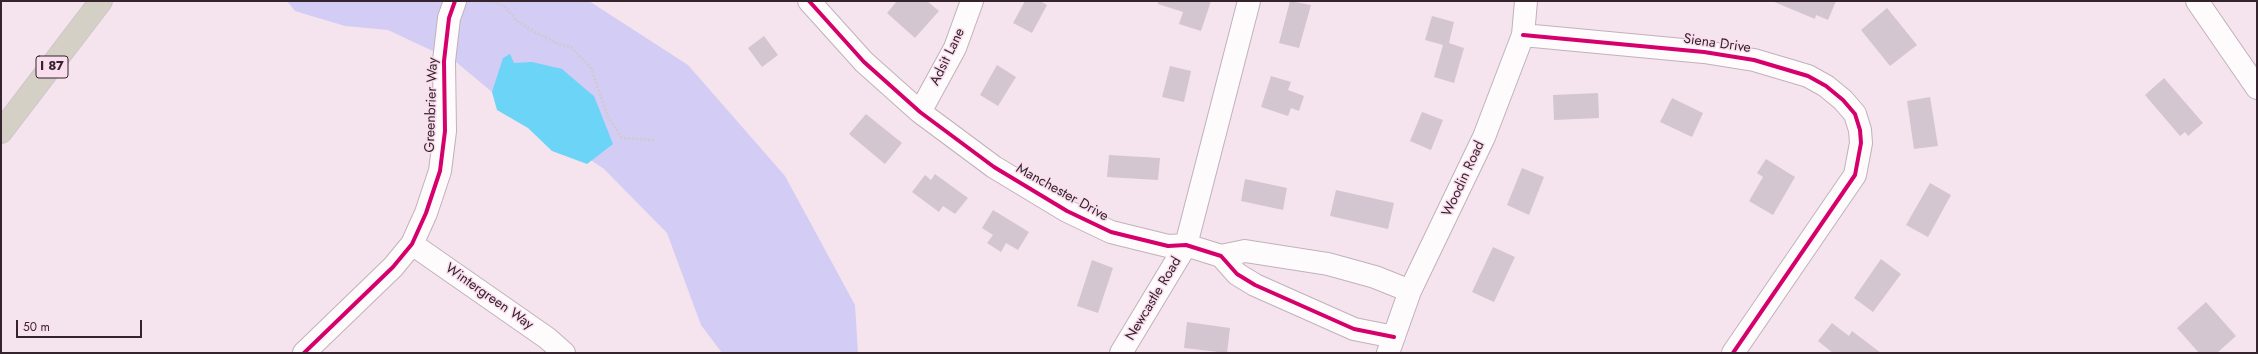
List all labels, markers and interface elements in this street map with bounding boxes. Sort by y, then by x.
street label: Adsit Lane [927,26,969,88]
street label: Siena Drive [1682,31,1752,57]
road number: I 87 [36,56,68,78]
street label: Greenbrier Way [422,57,442,153]
street label: Woodin Road [1439,139,1489,219]
street label: Manchester Drive [1013,161,1111,225]
street label: Newcastle Road [1122,254,1186,344]
street label: Wintergreen Way [442,260,536,334]
scale bar [18,312,144,338]
text: 50 m [23,318,50,336]

